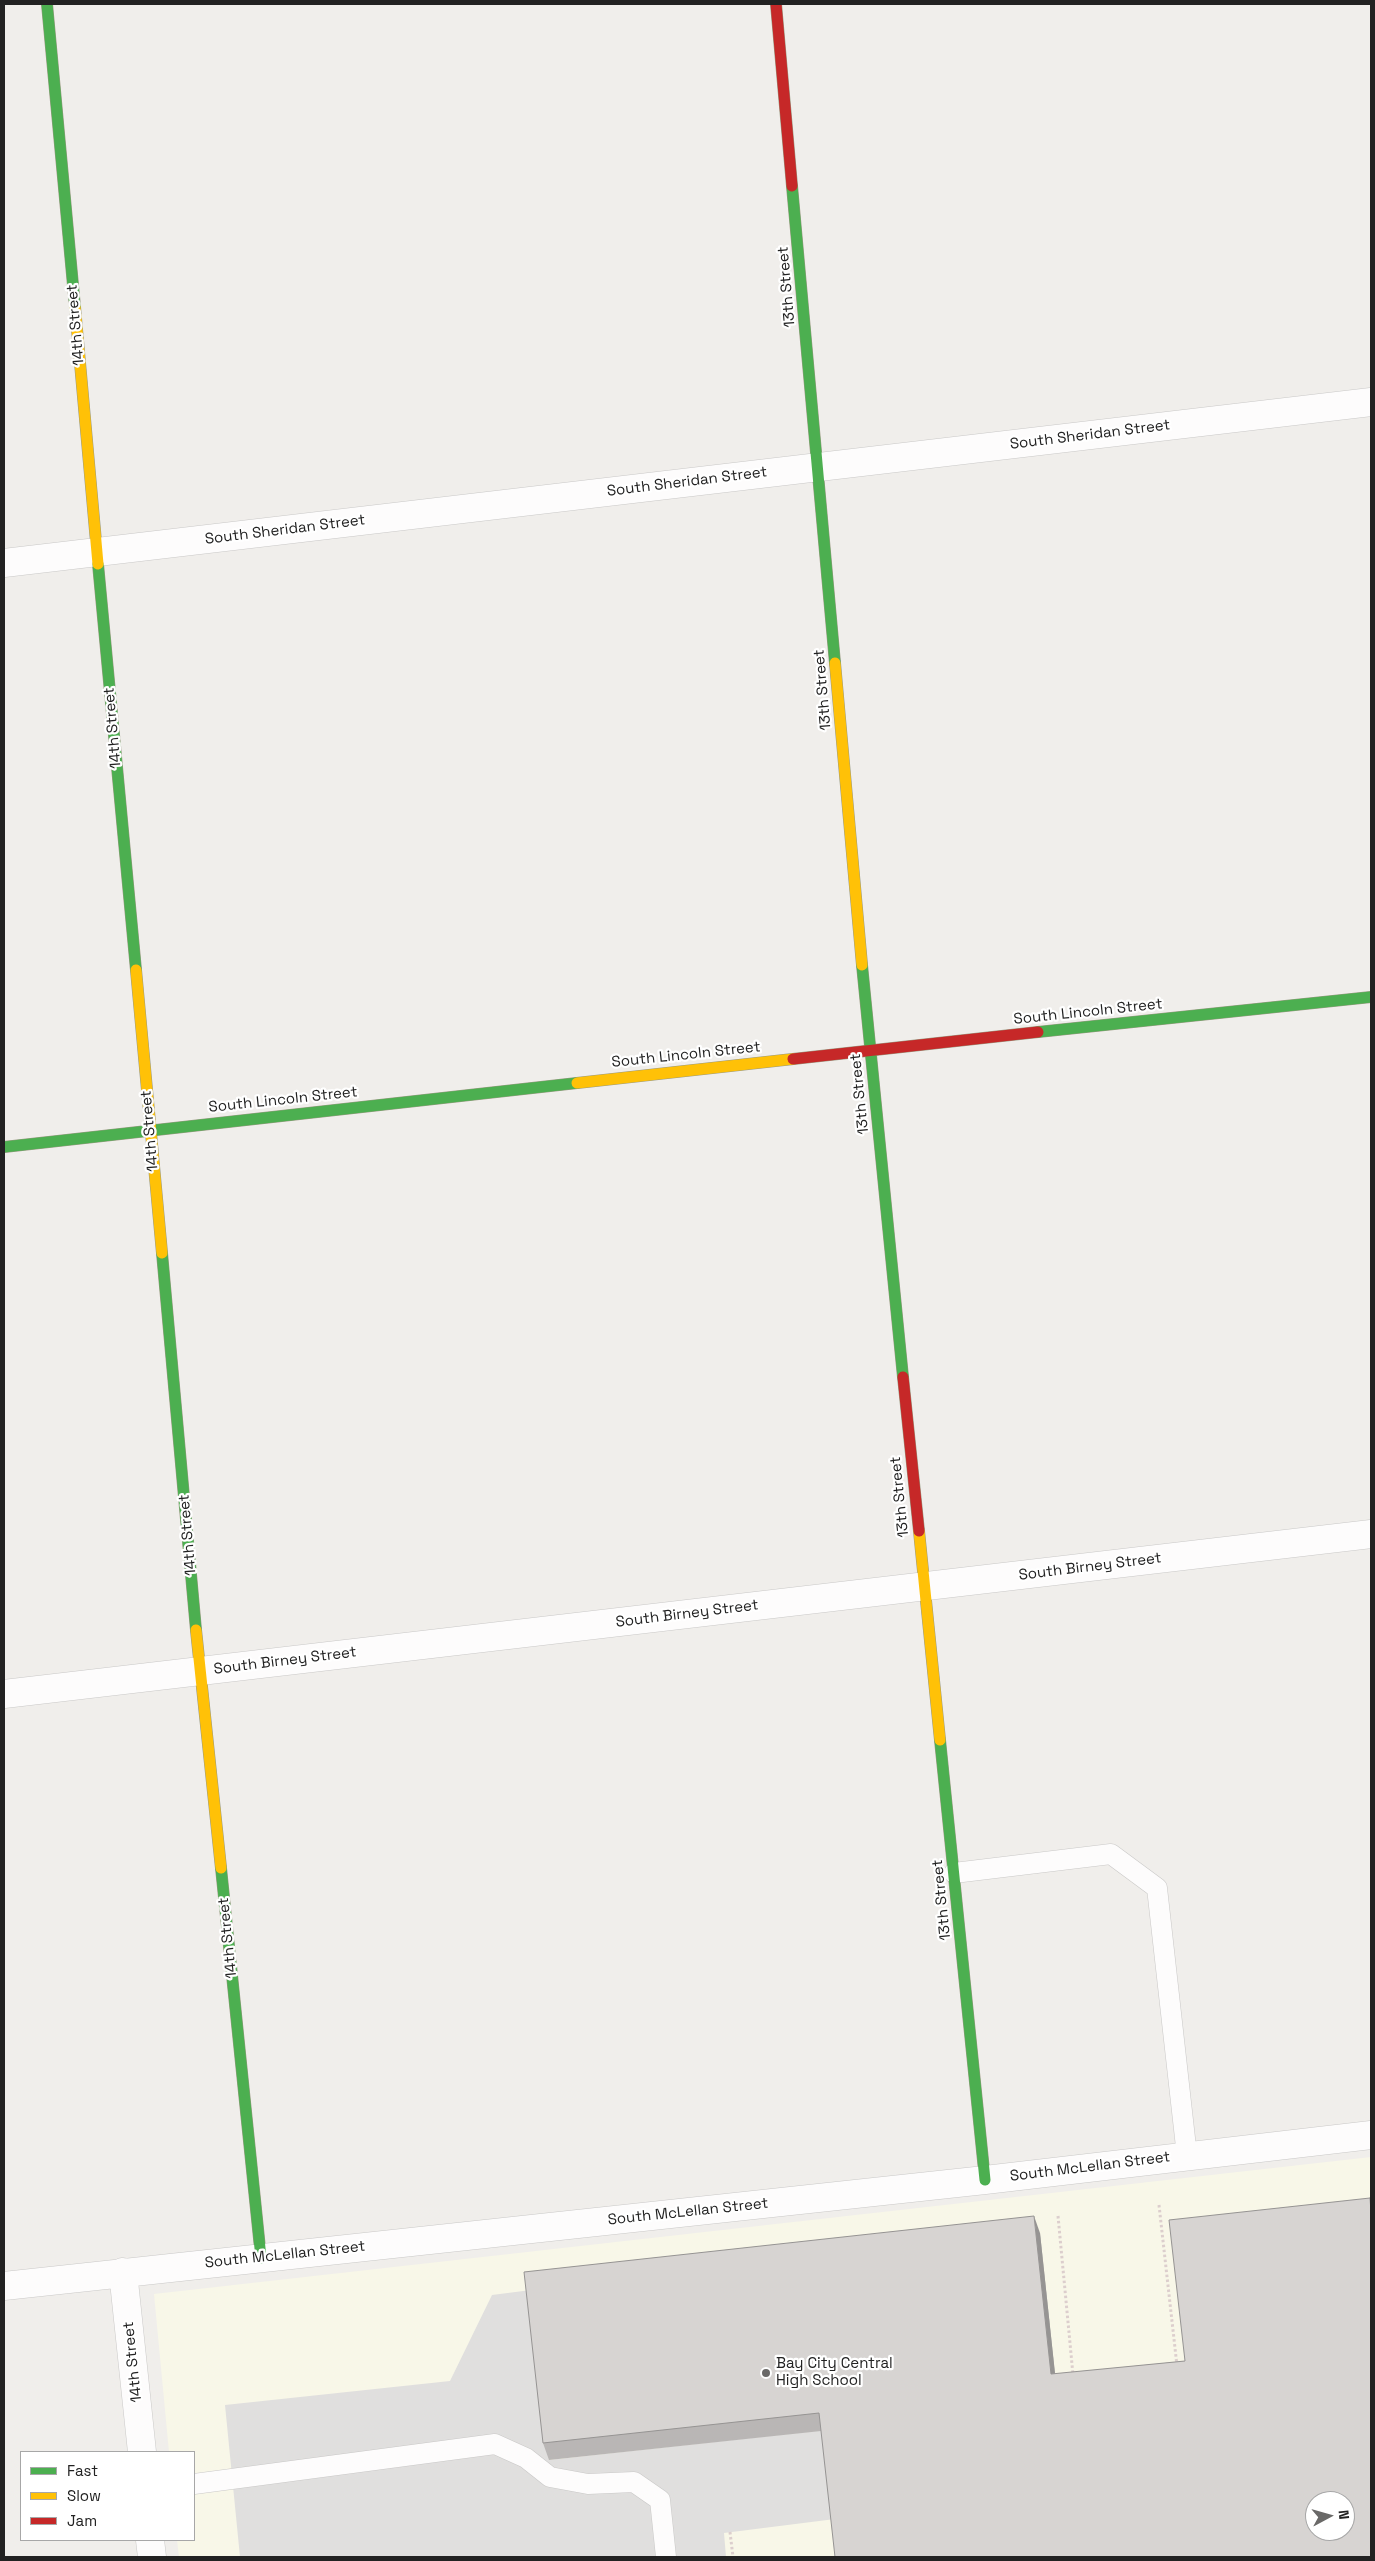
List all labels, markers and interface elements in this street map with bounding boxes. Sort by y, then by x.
street label: 13th Street [774,246,800,328]
street label: 14th Street [63,284,89,366]
street label: South Sheridan Street [1009,416,1171,454]
street label: South Sheridan Street [606,463,768,501]
street label: South Sheridan Street [204,511,366,549]
street label: 13th Street [810,649,836,731]
street label: 14th Street [100,687,126,769]
street label: South Lincoln Street [1013,995,1163,1029]
street label: South Lincoln Street [611,1038,761,1072]
street label: 13th Street [847,1053,873,1135]
street label: South Lincoln Street [208,1083,358,1117]
street label: 14th Street [137,1090,163,1172]
street label: 13th Street [887,1456,913,1538]
street label: 14th Street [175,1494,201,1576]
street label: South Birney Street [1018,1549,1162,1585]
street label: South Birney Street [615,1596,759,1632]
street label: South Birney Street [213,1643,357,1679]
street label: 13th Street [929,1859,955,1941]
street label: 14th Street [215,1897,241,1979]
street label: South McLellan Street [1009,2148,1171,2186]
street label: South McLellan Street [607,2195,769,2229]
street label: South McLellan Street [204,2238,366,2272]
street label: 14th Street [120,2321,146,2403]
place label: Bay City Central High School [776,2355,893,2390]
marker: Bay City Central High School [760,2367,772,2379]
legend [20,2451,195,2541]
text: Fast [67,2461,98,2480]
text: Slow [67,2486,101,2505]
north arrow [1305,2491,1355,2541]
text: N [1334,2509,1353,2520]
text: Jam [67,2511,97,2530]

